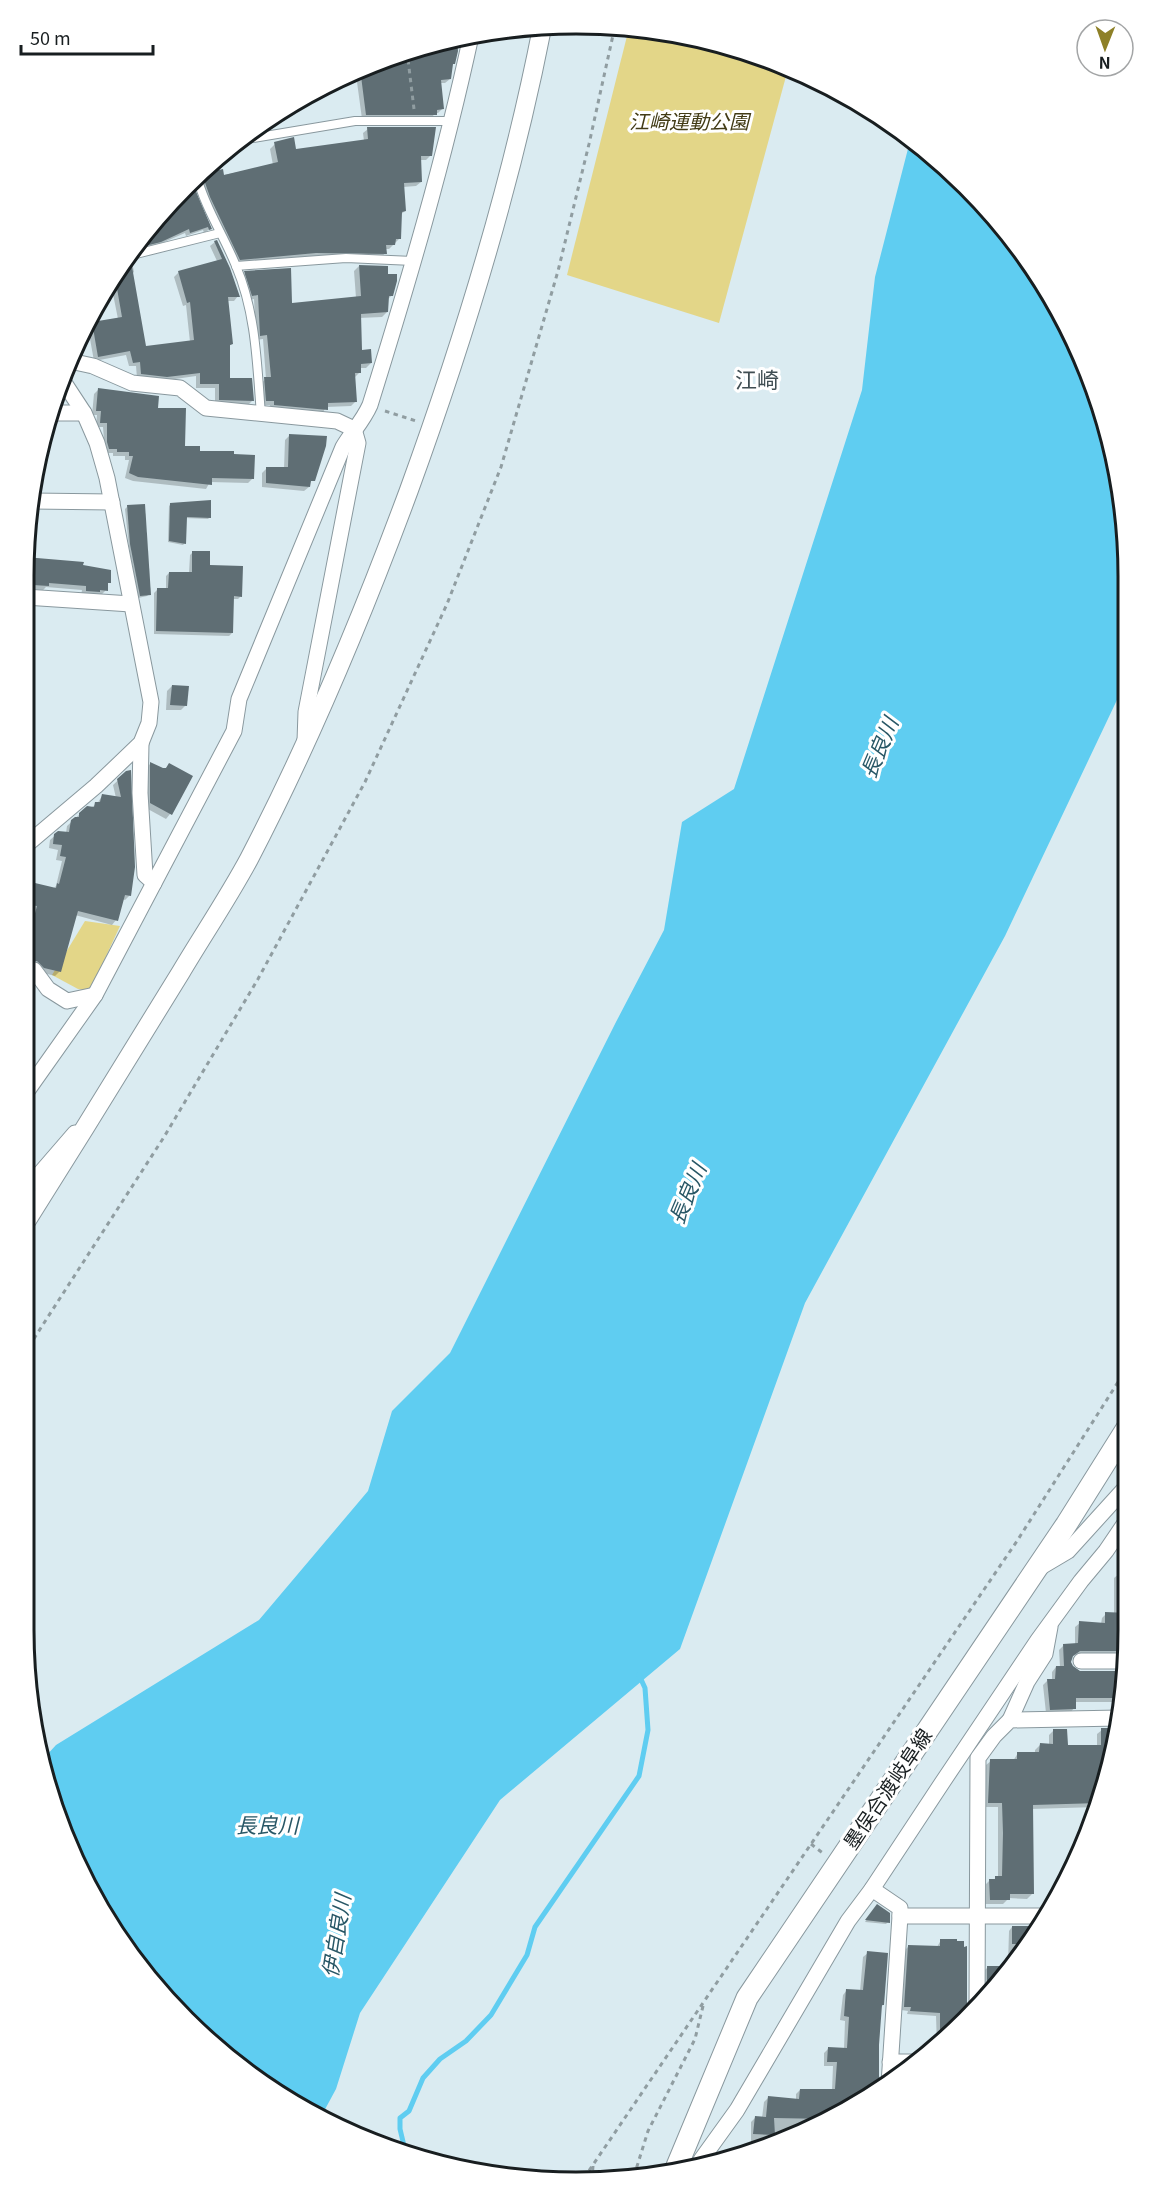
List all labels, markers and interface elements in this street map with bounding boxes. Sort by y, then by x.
scale bar [21,18,153,56]
north arrow [1075,18,1135,78]
text: 50 m [30,24,71,50]
text: N [1099,52,1111,76]
park label: 江崎運動公園 [629,106,752,135]
district label: 江崎 [735,362,779,394]
water label: 長良川 [852,711,905,782]
water label: 長良川 [660,1157,713,1228]
street label: 墨俣合渡岐阜線 [836,1722,938,1854]
water label: 長良川 [236,1809,300,1839]
water label: 伊自良川 [314,1890,357,1980]

